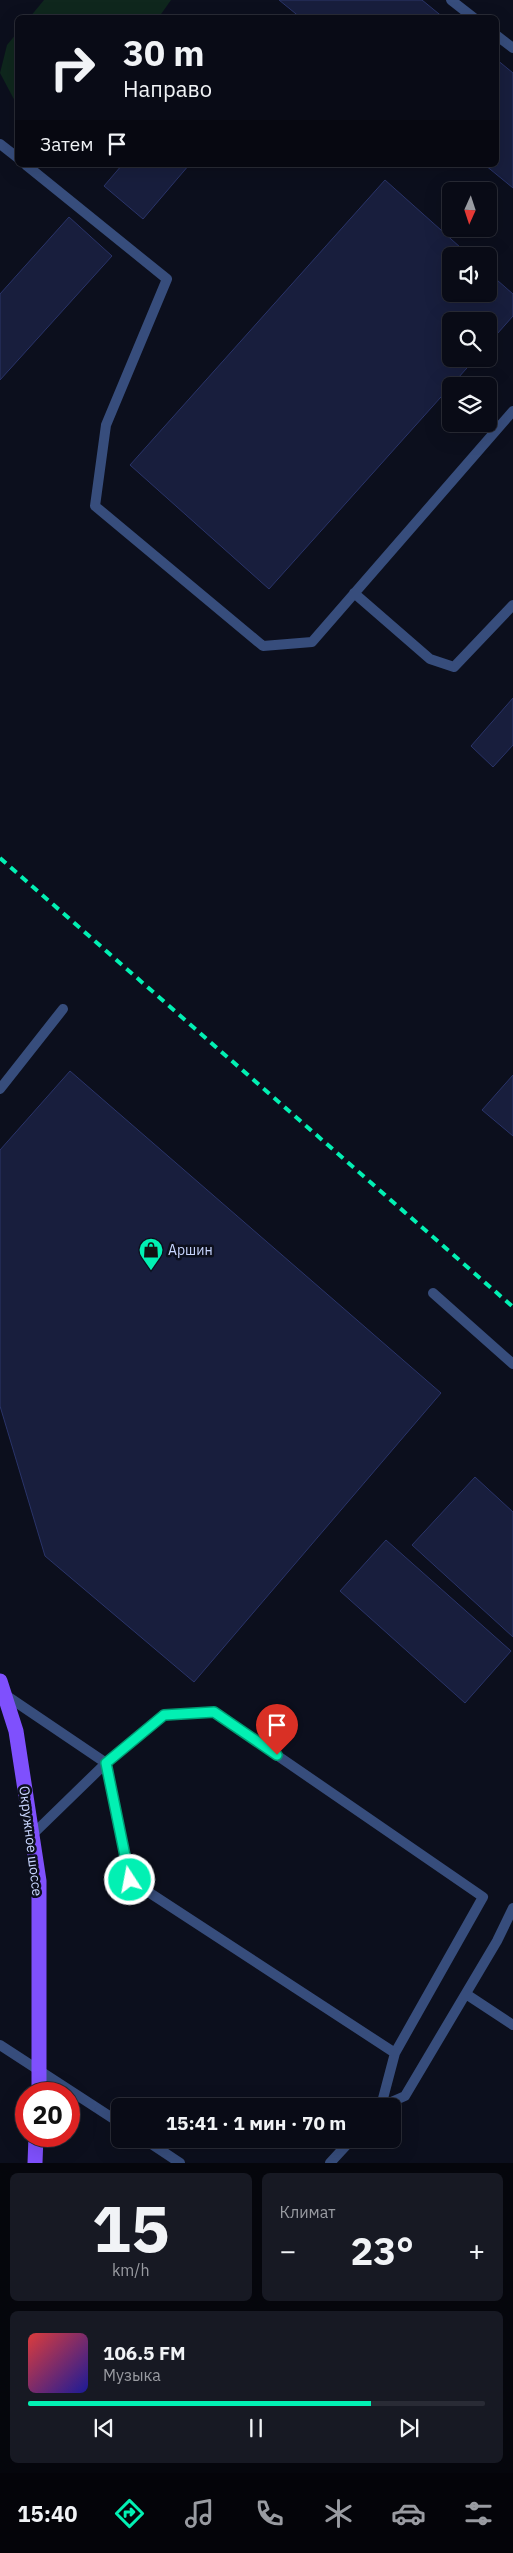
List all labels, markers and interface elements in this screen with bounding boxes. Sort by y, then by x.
text: 30 m [123,30,205,76]
icon: right [40,35,105,100]
text: Направо [123,74,212,103]
icon: arrive [103,130,131,158]
text: Затем [40,132,93,156]
north arrow [442,182,498,238]
map controls [442,182,497,432]
button: sound [442,247,497,302]
button: search [442,312,497,367]
button: layers [442,377,497,432]
shop icon: Аршин [138,1237,164,1271]
place label: Аршин [168,1241,213,1259]
pin [256,1704,298,1755]
icon: arrive [263,1711,291,1739]
street label: Окружное шоссе [15,1785,47,1898]
position arrow [103,1853,155,1905]
speed limit sign: 20 [15,2082,80,2147]
text: 15:41 · 1 мин · 70 m [166,2111,346,2135]
text: 15 [92,2185,170,2270]
text: Климат [280,2202,336,2222]
text: 23° [351,2226,414,2275]
text: − [280,2232,296,2269]
text: + [468,2232,485,2269]
text: km/h [112,2260,150,2280]
text: 106.5 FM [103,2341,186,2365]
text: Музыка [103,2365,161,2385]
icon: previous [90,2414,118,2442]
icon: pause [242,2414,270,2442]
icon: next [395,2414,423,2442]
icon: directions [112,2496,147,2531]
icon: music [182,2496,217,2531]
icon: phone [252,2496,287,2531]
icon: climate [321,2496,356,2531]
icon: car [391,2496,426,2531]
icon: filters [461,2496,496,2531]
text: 15:40 [17,2499,77,2528]

